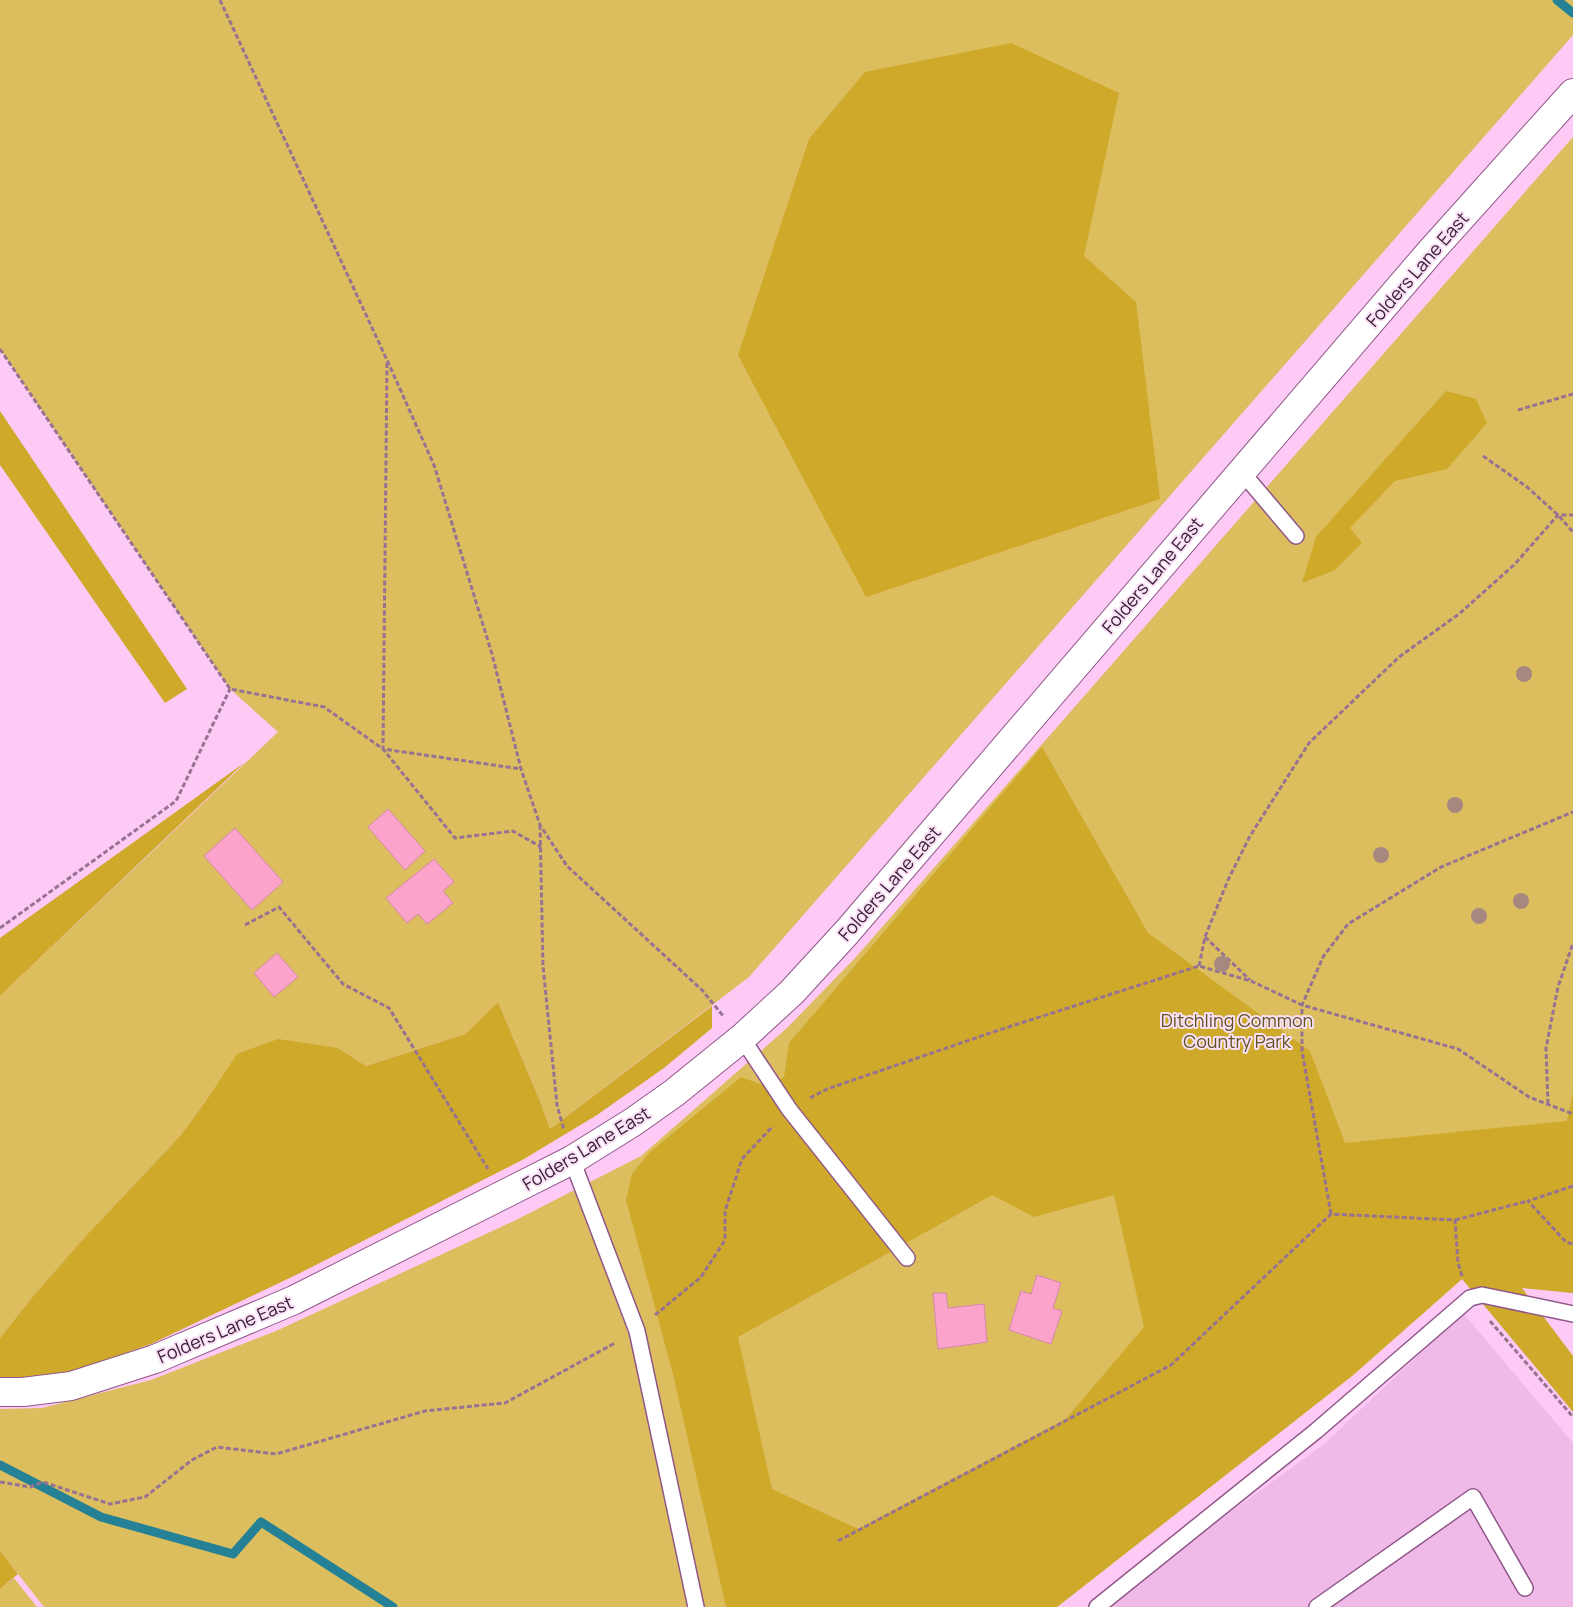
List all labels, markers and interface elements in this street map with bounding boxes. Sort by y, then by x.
street label: Folders Lane East [1360,206,1474,332]
street label: Folders Lane East [1096,512,1208,638]
street label: Folders Lane East [832,820,946,946]
park label: Ditchling Common Country Park [1161,1008,1313,1053]
street label: Folders Lane East [518,1100,654,1196]
street label: Folders Lane East [154,1290,296,1368]

